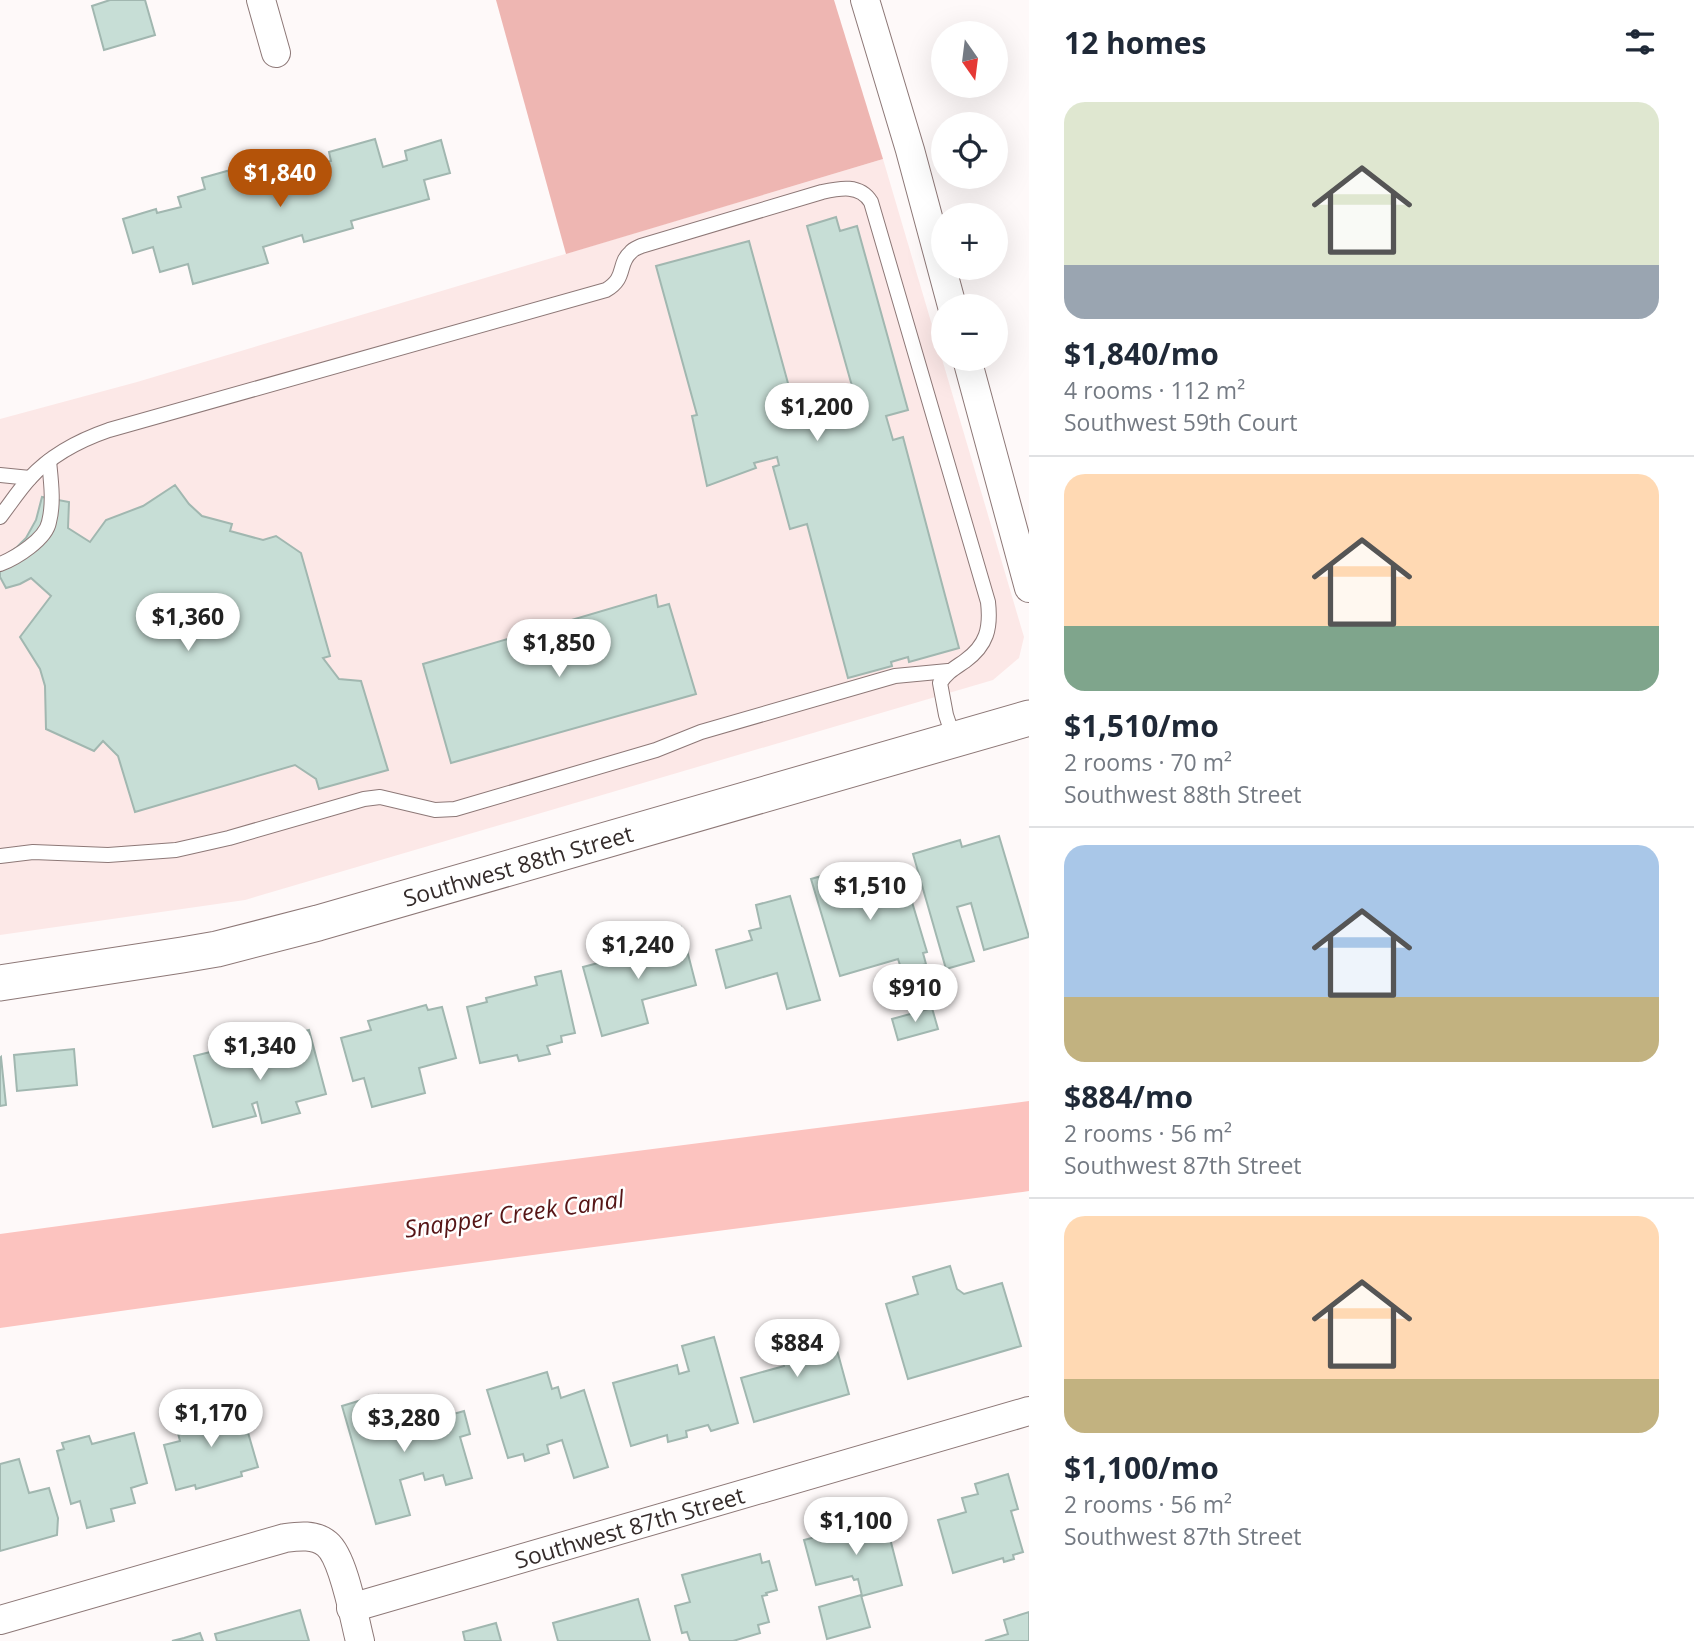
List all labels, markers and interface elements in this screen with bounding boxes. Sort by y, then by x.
north arrow [931,21,1008,98]
map controls [931,21,1008,371]
text: 12 homes [1064,22,1207,63]
icon: filters [1621,23,1659,61]
button: locate [931,112,1008,189]
icon: home [1299,147,1425,273]
pin: $1,840 [223,150,337,209]
text: $1,840 [244,156,316,188]
button: + [931,203,1008,280]
button: − [931,294,1008,371]
text: $1,840/mo [1064,333,1219,374]
text: 4 rooms · 112 m² [1064,374,1245,406]
pin: $1,200 [760,384,874,443]
text: $1,200 [781,390,853,422]
text: Southwest 59th Court [1064,406,1297,438]
icon: home [1299,519,1425,645]
pin: $1,360 [131,594,245,653]
text: $1,360 [152,600,224,632]
pin: $1,850 [502,620,616,679]
text: $1,850 [523,626,595,658]
text: $1,510/mo [1064,705,1219,746]
text: 2 rooms · 70 m² [1064,746,1232,778]
text: Southwest 88th Street [1064,778,1302,810]
street label: Southwest 88th Street [399,817,637,914]
pin: $1,510 [813,862,927,922]
text: $1,510 [834,869,906,901]
icon: home [1299,890,1425,1016]
pin: $1,240 [581,922,695,981]
text: $1,240 [602,928,674,960]
pin: $910 [874,964,956,1024]
text: $910 [889,971,941,1003]
pin: $1,340 [203,1023,317,1082]
text: $1,340 [224,1029,296,1061]
text: $884/mo [1064,1076,1193,1117]
text: 2 rooms · 56 m² [1064,1117,1232,1149]
text: Southwest 87th Street [1064,1149,1302,1181]
water label: Snapper Creek Canal [402,1181,627,1245]
icon: home [1299,1261,1425,1387]
pin: $884 [756,1320,838,1379]
text: $884 [771,1326,823,1358]
pin: $1,170 [154,1390,268,1449]
pin: $3,280 [347,1394,461,1454]
text: $1,170 [175,1396,247,1428]
text: $3,280 [368,1401,440,1433]
text: $1,100/mo [1064,1447,1219,1488]
street label: Southwest 87th Street [511,1479,748,1576]
text: 2 rooms · 56 m² [1064,1488,1232,1520]
pin: $1,100 [799,1498,913,1557]
text: $1,100 [820,1504,892,1536]
text: Southwest 87th Street [1064,1520,1302,1552]

